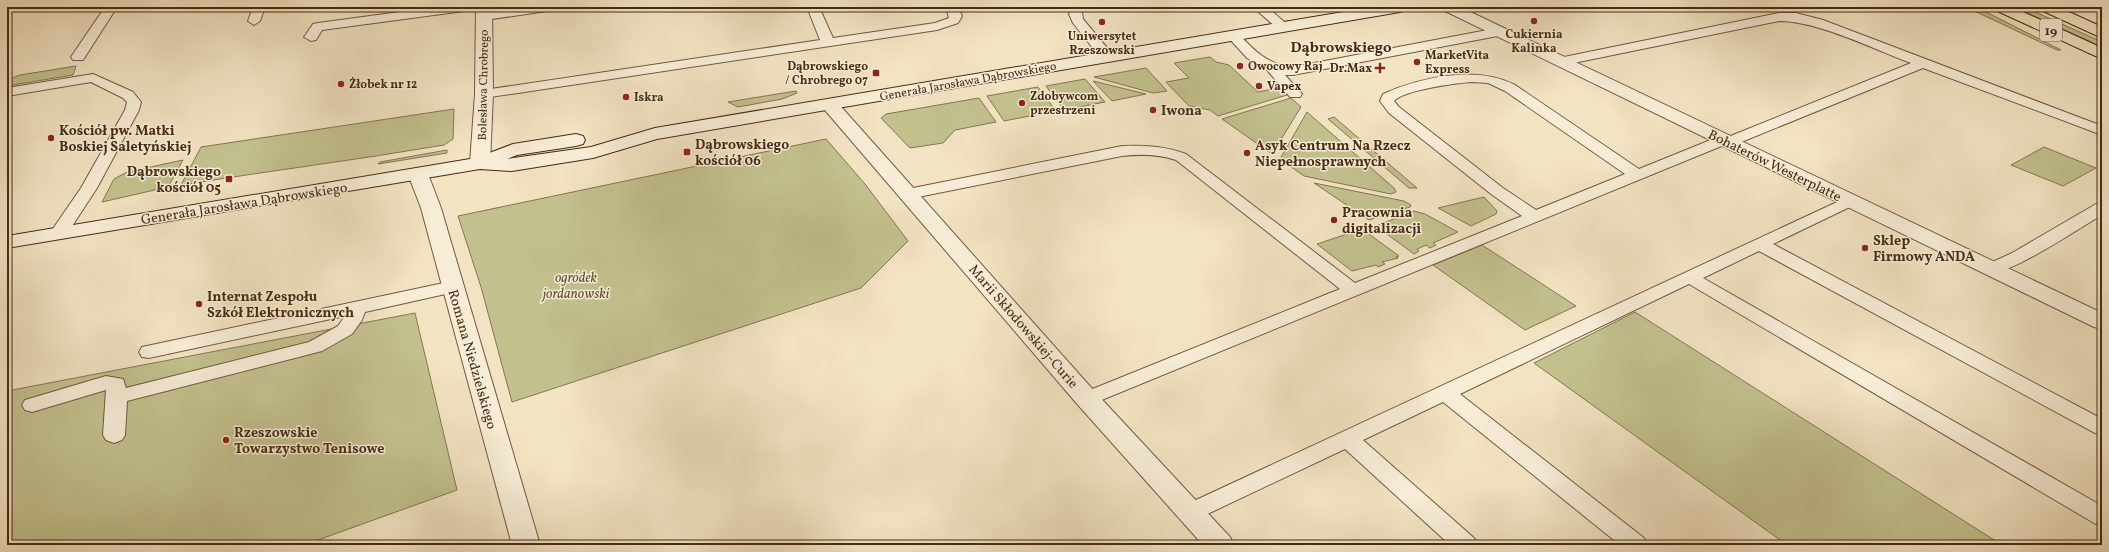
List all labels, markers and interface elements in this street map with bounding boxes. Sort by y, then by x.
marker: Cukiernia Kalinka [1529,16,1539,26]
marker: Uniwersytet Rzeszowski [1097,17,1107,27]
road number: 19 [2040,19,2062,41]
place label: Cukiernia Kalinka [1506,27,1563,57]
street label: Bolesława Chrobrego [475,29,493,141]
place label: Uniwersytet Rzeszowski [1068,29,1137,59]
district label: Dąbrowskiego [1291,38,1392,59]
place label: MarketVita Express [1425,48,1490,78]
marker: MarketVita Express [1412,57,1422,67]
place label: Dąbrowskiego / Chrobrego 07 [785,59,868,89]
street label: Generała Jarosława Dąbrowskiego [879,59,1058,105]
place label: Owocowy Raj [1248,59,1323,75]
marker: Owocowy Raj [1235,61,1245,71]
place label: Dr.Max [1330,61,1372,77]
marker: Dr.Max [1375,63,1385,73]
marker: Dąbrowskiego / Chrobrego 07 [871,68,881,78]
place label: Żłobek nr 12 [349,77,417,93]
marker: Żłobek nr 12 [336,79,346,89]
place label: Vapex [1267,79,1301,95]
marker: Vapex [1254,81,1264,91]
place label: Zdobywcom przestrzeni [1030,89,1099,119]
place label: Iskra [634,90,664,106]
marker: Iskra [621,92,631,102]
marker: Zdobywcom przestrzeni [1017,98,1027,108]
place label: Iwona [1161,102,1202,121]
marker: Iwona [1148,105,1158,115]
place label: Kościół pw. Matki Boskiej Saletyńskiej [59,122,191,157]
street label: Bohaterów Westerplatte [1704,126,1845,207]
marker: Kościół pw. Matki Boskiej Saletyńskiej [46,133,56,143]
place label: Dąbrowskiego kościół 06 [695,136,789,171]
place label: Asyk Centrum Na Rzecz Niepełnosprawnych [1255,137,1411,172]
marker: Dąbrowskiego kościół 06 [682,147,692,157]
marker: Asyk Centrum Na Rzecz Niepełnosprawnych [1242,148,1252,158]
place label: Dąbrowskiego kościół 05 [127,163,221,198]
marker: Dąbrowskiego kościół 05 [224,174,234,184]
street label: Generała Jarosława Dąbrowskiego [140,179,349,230]
place label: Pracownia digitalizacji [1342,204,1421,239]
marker: Pracownia digitalizacji [1329,215,1339,225]
place label: Sklep Firmowy ANDA [1873,232,1975,267]
marker: Sklep Firmowy ANDA [1860,243,1870,253]
street label: Marii Skłodowskiej-Curie [964,261,1082,393]
park label: ogródek jordanowski [541,269,610,304]
street label: Romana Niedzielskiego [443,287,501,431]
place label: Internat Zespołu Szkół Elektronicznych [207,288,354,323]
marker: Internat Zespołu Szkół Elektronicznych [194,299,204,309]
place label: Rzeszowskie Towarzystwo Tenisowe [234,424,384,459]
marker: Rzeszowskie Towarzystwo Tenisowe [221,435,231,445]

